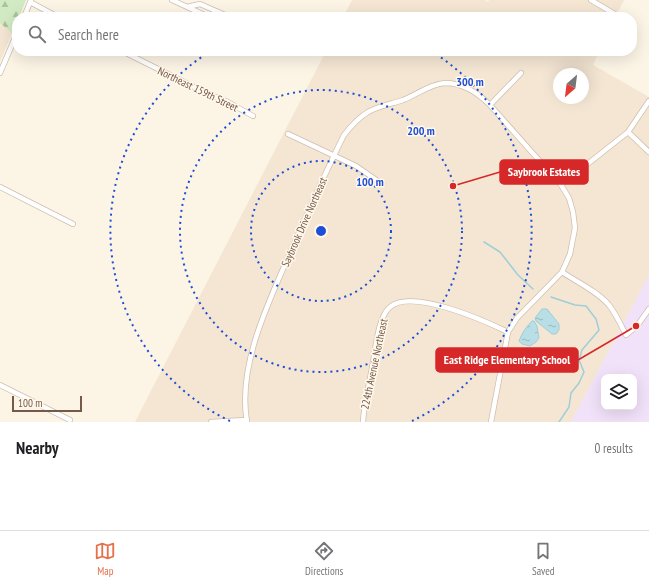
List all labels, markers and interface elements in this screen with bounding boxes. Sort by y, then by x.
search box [12,12,637,56]
icon: search [26,23,48,45]
text: Search here [58,25,119,44]
street label: Northeast 159th Street [156,63,240,115]
north arrow [553,68,589,104]
text: 300 m [456,74,484,89]
text: 200 m [407,123,435,138]
callout: Saybrook Estates [500,160,588,184]
text: Saybrook Estates [508,164,580,179]
text: 100 m [356,174,384,189]
street label: Saybrook Drive Northeast [278,175,330,269]
centre of rings [314,224,328,238]
street label: 224th Avenue Northeast [358,317,390,411]
callout: East Ridge Elementary School [436,348,578,372]
text: East Ridge Elementary School [444,352,570,367]
map controls [601,374,637,410]
button: layers [601,374,637,410]
scale bar [12,394,82,413]
text: 100 m [18,396,42,410]
text: Nearby [16,437,59,459]
text: 0 results [594,440,633,457]
tab: Map [94,540,116,578]
tab: Directions [305,540,343,578]
tab: Saved [532,540,555,578]

